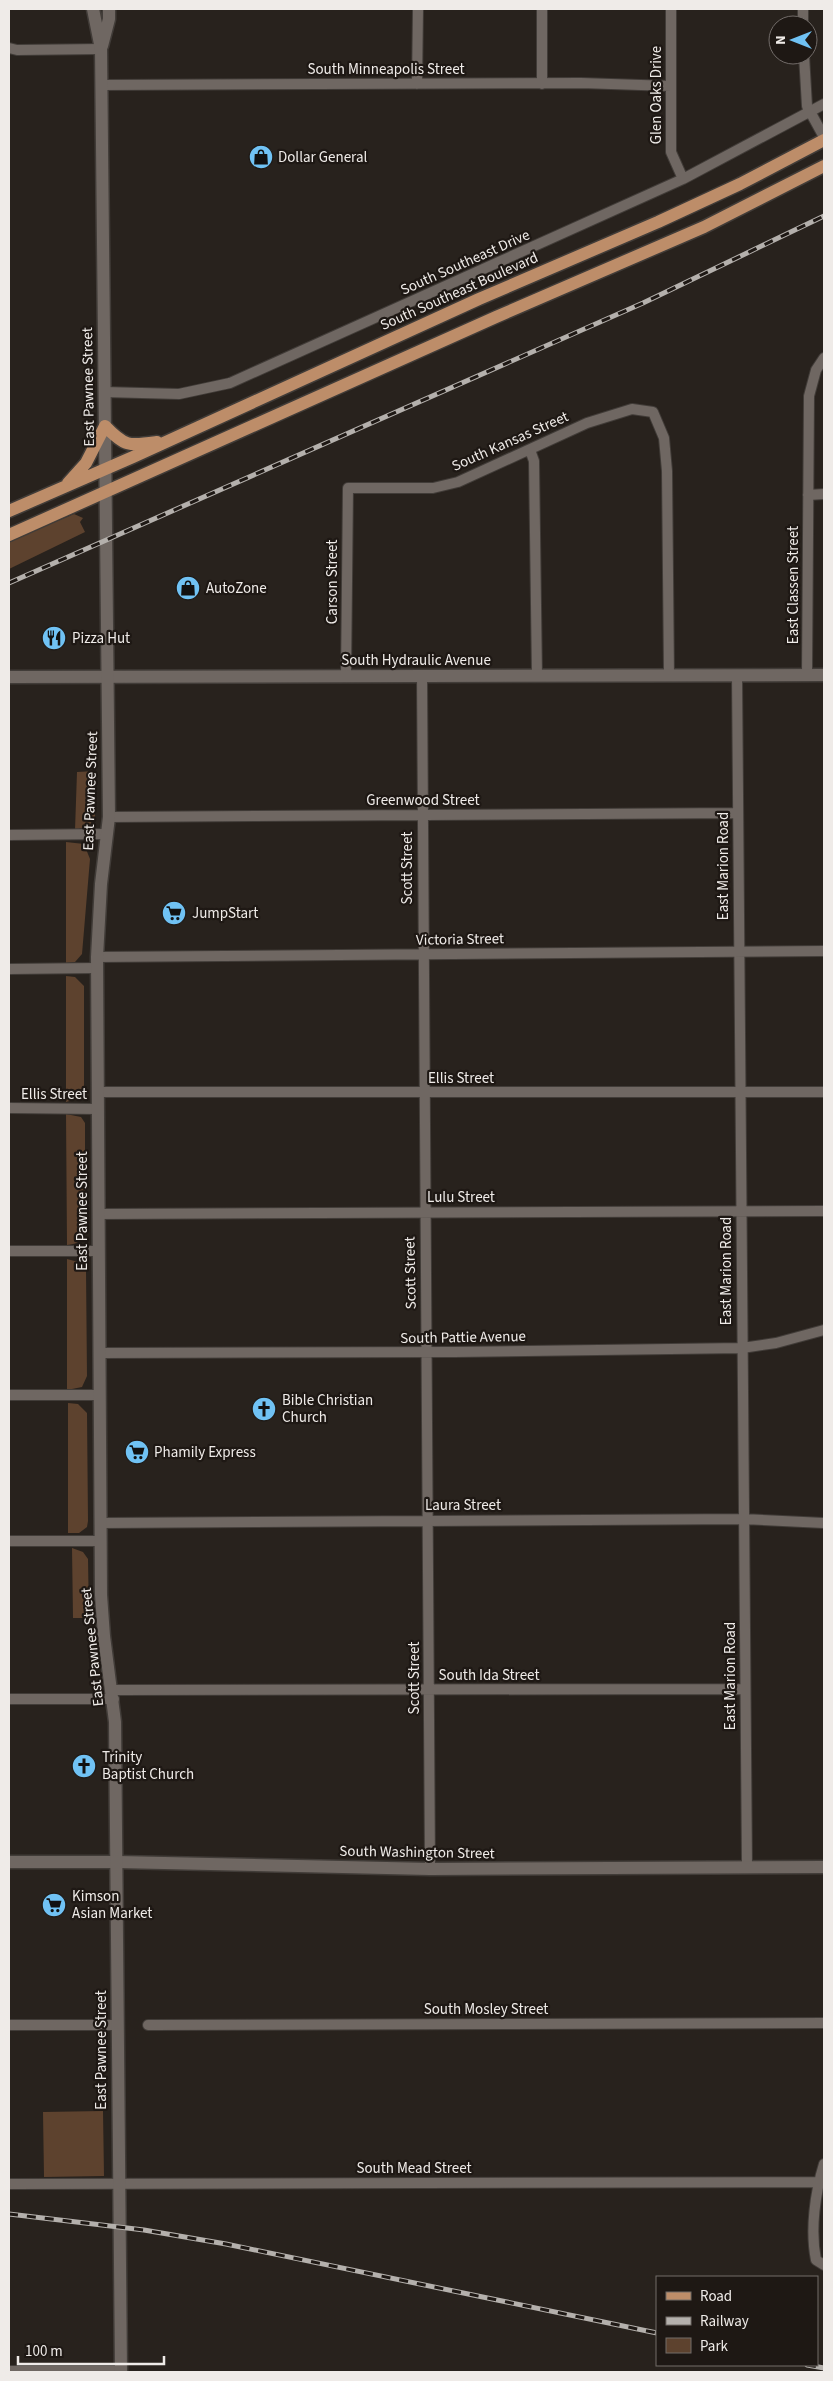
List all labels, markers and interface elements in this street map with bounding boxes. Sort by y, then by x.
north arrow [768,15,818,65]
text: N [771,35,791,45]
street label: Glen Oaks Drive [646,46,667,144]
street label: South Minneapolis Street [307,59,465,80]
shop icon: Dollar General [248,144,274,170]
place label: Dollar General [278,147,368,168]
street label: South Southeast Drive [397,225,533,300]
street label: South Southeast Boulevard [377,247,542,336]
street label: East Pawnee Street [77,327,100,447]
street label: South Kansas Street [449,406,572,477]
street label: East Classen Street [783,526,804,644]
street label: Carson Street [322,540,343,624]
shop icon: AutoZone [175,575,201,601]
place label: AutoZone [206,578,267,599]
restaurant icon: Pizza Hut [41,625,67,651]
place label: Pizza Hut [72,628,130,649]
street label: South Hydraulic Avenue [341,650,491,671]
street label: East Pawnee Street [78,731,103,851]
street label: Greenwood Street [366,790,480,811]
street label: East Marion Road [713,812,734,920]
street label: Scott Street [397,832,418,904]
supermarket icon: JumpStart [161,900,187,926]
place label: JumpStart [192,903,258,924]
street label: Victoria Street [416,928,504,951]
street label: Ellis Street [428,1068,494,1089]
street label: Ellis Street [21,1084,87,1105]
street label: East Pawnee Street [72,1151,93,1271]
street label: Lulu Street [427,1187,495,1208]
street label: East Marion Road [716,1217,737,1325]
street label: Scott Street [399,1236,422,1310]
street label: South Pattie Avenue [400,1326,526,1349]
place label: Bible Christian Church [282,1390,373,1428]
church icon: Bible Christian Church [251,1396,277,1422]
supermarket icon: Phamily Express [124,1439,150,1465]
place label: Phamily Express [154,1442,256,1463]
street label: Laura Street [425,1495,501,1516]
street label: East Pawnee Street [76,1586,109,1707]
street label: East Marion Road [720,1622,741,1730]
street label: Scott Street [404,1642,425,1714]
street label: South Ida Street [439,1665,539,1686]
place label: Trinity Baptist Church [102,1747,194,1785]
church icon: Trinity Baptist Church [71,1753,97,1779]
street label: South Washington Street [339,1841,495,1864]
place label: Kimson Asian Market [72,1886,152,1924]
supermarket icon: Kimson Asian Market [41,1892,67,1918]
street label: East Pawnee Street [91,1990,112,2110]
street label: South Mosley Street [424,1999,548,2020]
street label: South Mead Street [356,2158,472,2179]
legend [656,2276,818,2366]
text: Road [700,2286,732,2307]
text: Railway [700,2311,749,2332]
scale bar [18,2334,164,2366]
text: Park [700,2336,729,2357]
text: 100 m [25,2341,63,2362]

